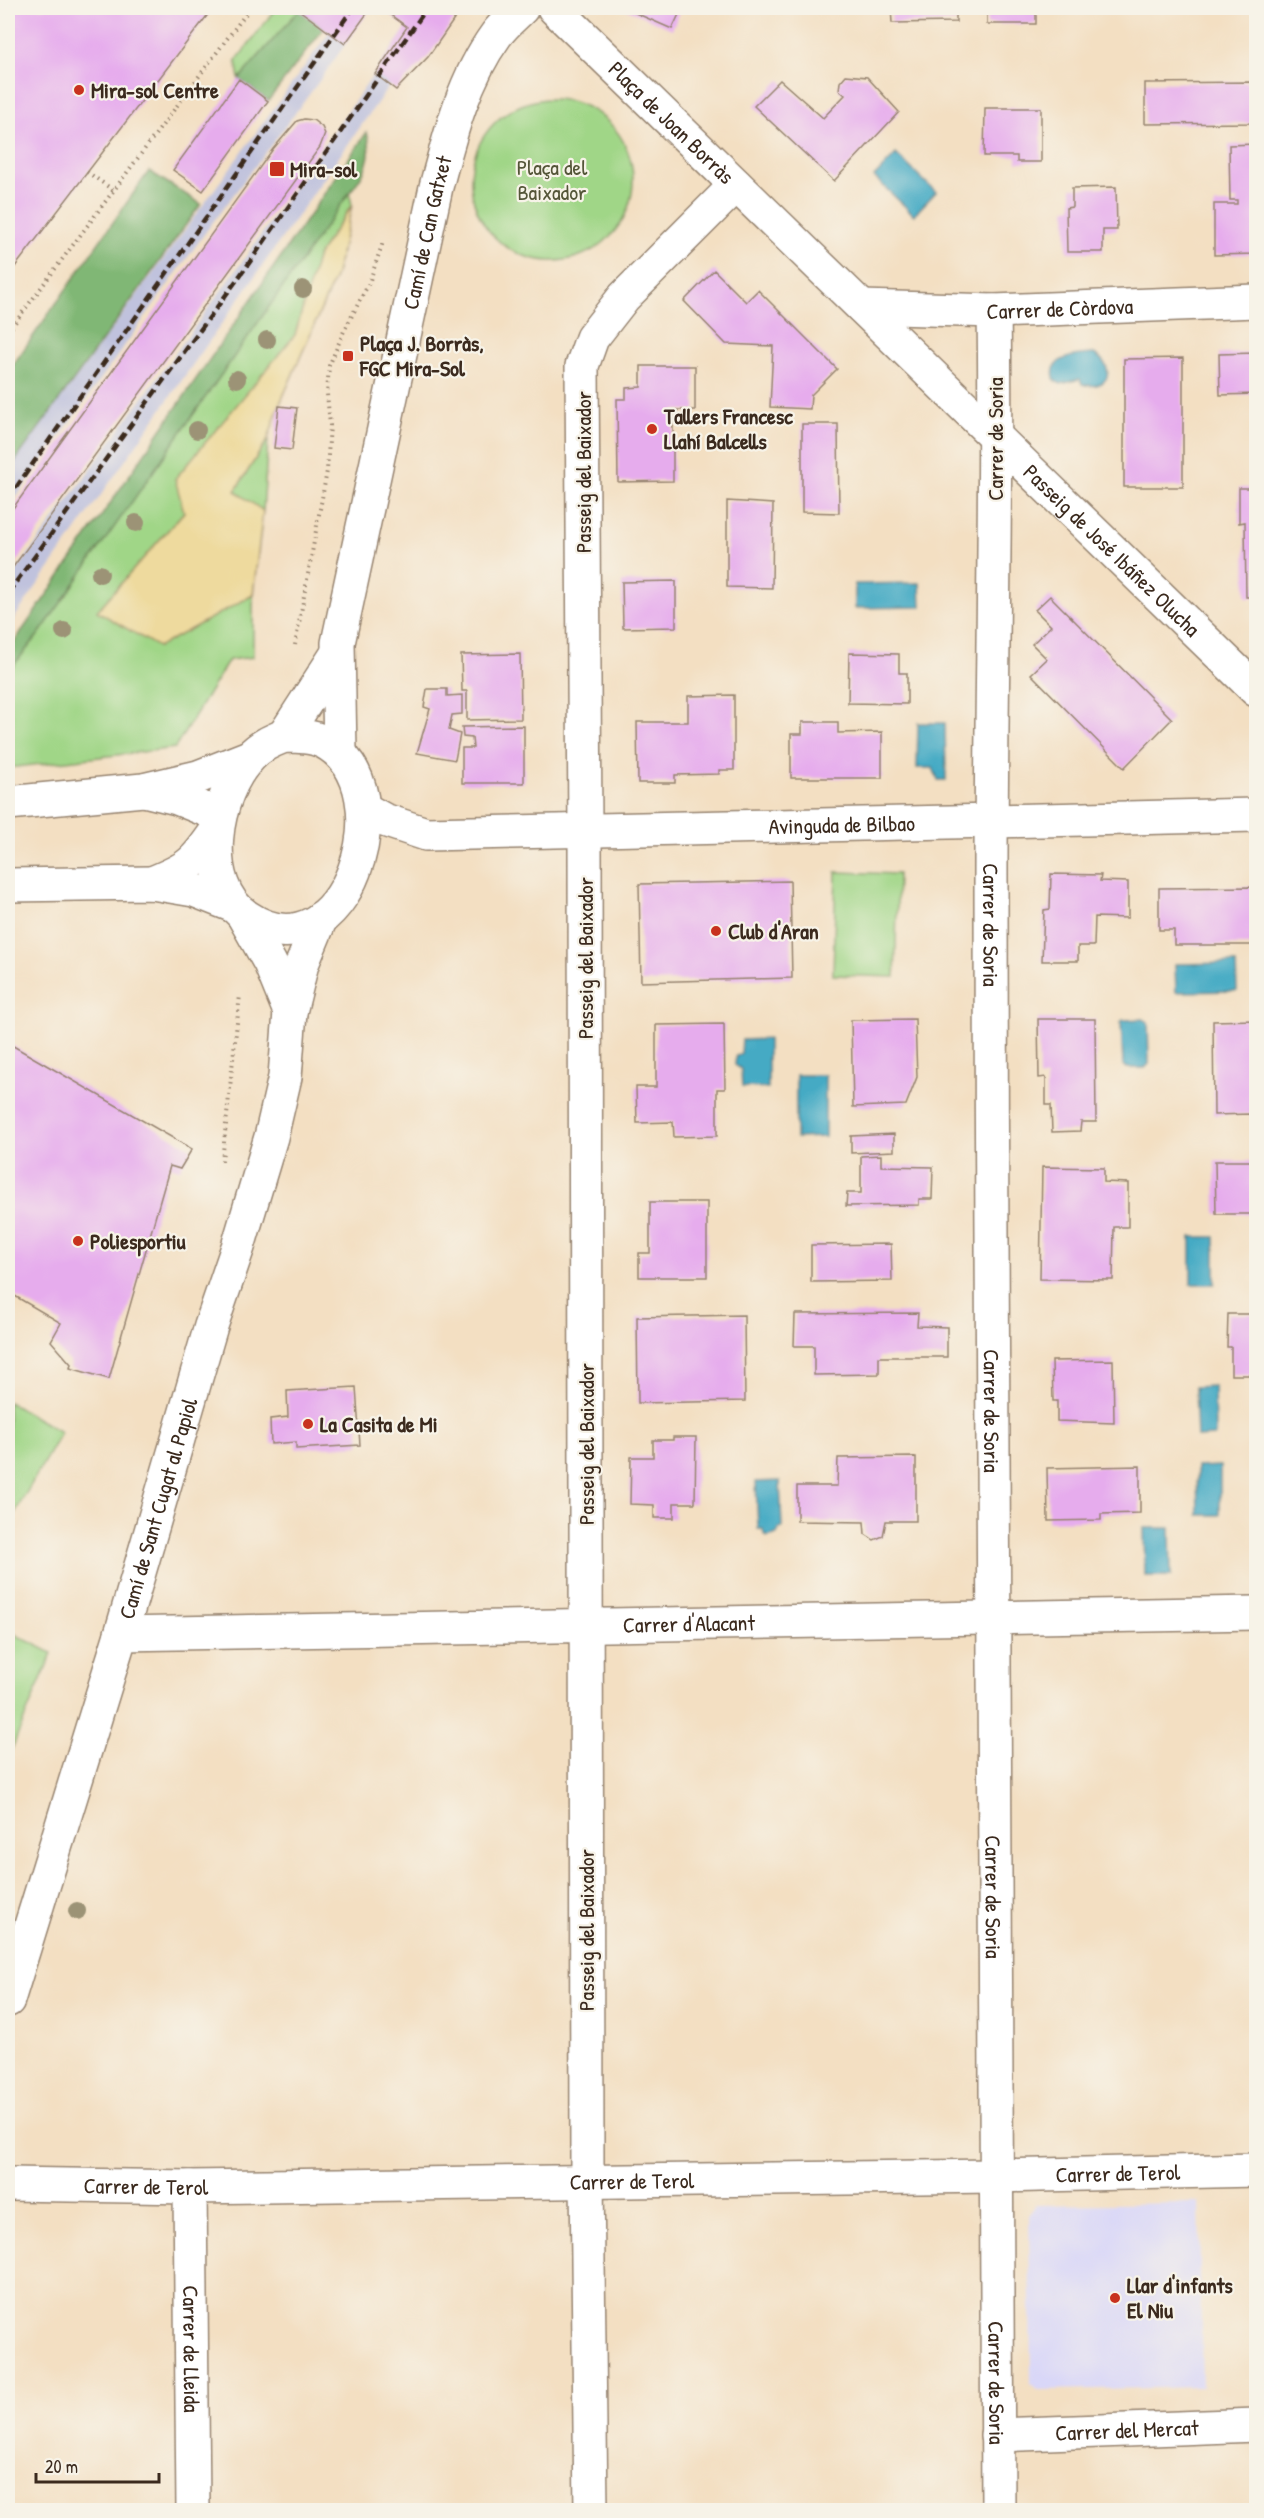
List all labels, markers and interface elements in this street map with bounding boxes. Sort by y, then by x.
street label: Plaça de Joan Borràs [602,54,741,190]
place label: Mira-sol Centre [91,75,219,105]
marker: Mira-sol Centre [72,83,86,97]
street label: Camí de Can Gatxet [395,152,459,312]
park label: Plaça del Baixador [517,152,587,207]
place label: Mira-sol [290,154,358,184]
marker: Mira-sol [268,160,286,178]
street label: Carrer de Còrdova [986,291,1134,326]
place label: Plaça J. Borràs, FGC Mira-Sol [359,328,484,383]
marker: Plaça J. Borràs, FGC Mira-Sol [341,349,355,363]
street label: Carrer de Soria [980,377,1010,501]
street label: Passeig del Baixador [568,390,598,553]
place label: Tallers Francesc Llahí Balcells [663,401,793,456]
marker: Tallers Francesc Llahí Balcells [645,422,659,436]
street label: Passeig de José Ibáñez Olucha [1017,457,1207,643]
street label: Avinguda de Bilbao [768,808,915,841]
street label: Carrer de Soria [976,863,1006,987]
street label: Passeig del Baixador [570,876,600,1039]
place label: Club d'Aran [728,916,819,946]
marker: Club d'Aran [709,924,723,938]
place label: Poliesportiu [90,1226,186,1257]
marker: Poliesportiu [71,1234,85,1248]
street label: Carrer de Soria [977,1349,1007,1473]
street label: Passeig del Baixador [571,1362,601,1525]
street label: Camí de Sant Cugat al Papiol [111,1394,204,1623]
place label: La Casita de Mi [320,1409,438,1439]
marker: La Casita de Mi [301,1417,315,1431]
street label: Carrer d'Alacant [623,1607,756,1640]
street label: Carrer de Soria [978,1835,1009,1959]
street label: Passeig del Baixador [571,1848,601,2011]
street label: Carrer de Terol [1055,2157,1181,2190]
street label: Carrer de Terol [569,2165,695,2197]
street label: Carrer de Terol [83,2170,209,2202]
place label: Llar d'infants El Niu [1127,2270,1233,2325]
street label: Carrer de Lleida [176,2285,207,2413]
marker: Llar d'infants El Niu [1108,2291,1122,2305]
street label: Carrer de Soria [981,2321,1012,2445]
street label: Carrer del Mercat [1055,2412,1200,2448]
scale bar [36,2446,159,2484]
text: 20 m [45,2454,78,2479]

